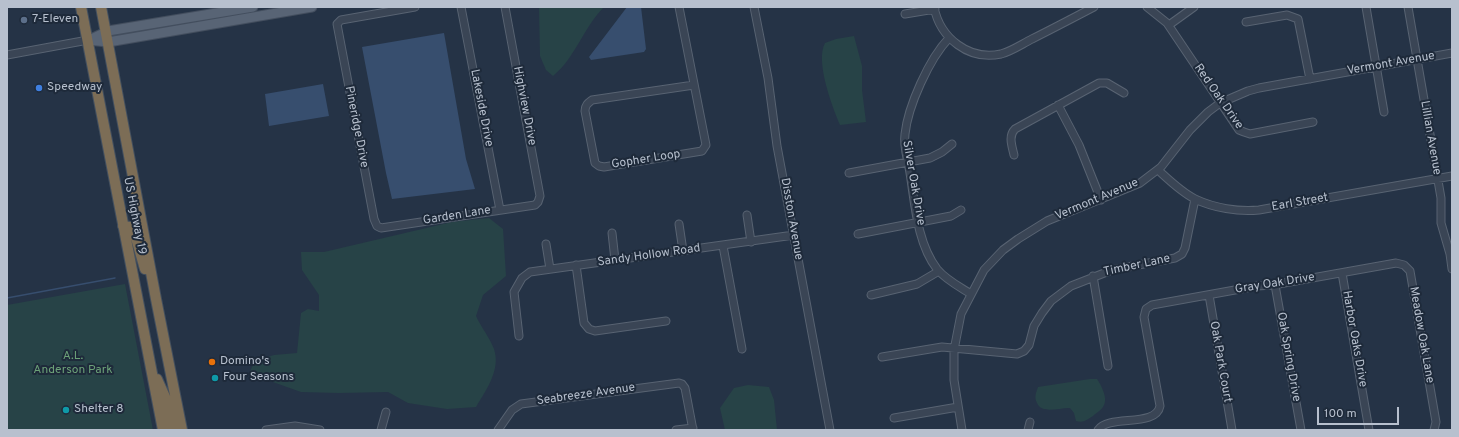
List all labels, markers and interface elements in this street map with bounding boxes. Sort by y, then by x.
place label: 7-Eleven [32,13,78,27]
marker: 7-Eleven [19,15,29,25]
street label: Vermont Avenue [1346,49,1436,79]
street label: Red Oak Drive [1190,62,1246,132]
street label: Highview Drive [509,65,539,147]
street label: Lakeside Drive [466,68,496,148]
place label: Speedway [47,81,102,95]
marker: Speedway [34,83,44,93]
street label: Pineridge Drive [341,85,371,169]
street label: Lillian Avenue [1416,100,1444,176]
street label: Silver Oak Drive [898,139,928,227]
street label: Gopher Loop [610,147,682,173]
street label: US Highway 19 [119,176,149,256]
street label: Vermont Avenue [1053,176,1141,224]
street label: Disston Avenue [777,177,805,261]
street label: Earl Street [1271,191,1329,215]
street label: Garden Lane [422,204,492,228]
street label: Sandy Hollow Road [597,242,701,270]
street label: Timber Lane [1102,252,1172,280]
street label: Gray Oak Drive [1234,271,1316,297]
street label: Meadow Oak Lane [1405,286,1437,384]
street label: Harbor Oaks Drive [1338,289,1370,389]
street label: Oak Spring Drive [1273,311,1303,403]
street label: Oak Park Court [1206,320,1234,404]
park label: A.L. Anderson Park [33,350,113,378]
place label: Domino's [220,355,270,369]
marker: Domino's [207,357,217,367]
place label: Four Seasons [223,371,294,385]
marker: Four Seasons [210,373,220,383]
street label: Seabreeze Avenue [536,381,636,409]
scale bar [1319,399,1401,425]
place label: Shelter 8 [74,403,124,417]
marker: Shelter 8 [61,405,71,415]
text: 100 m [1324,406,1357,422]

